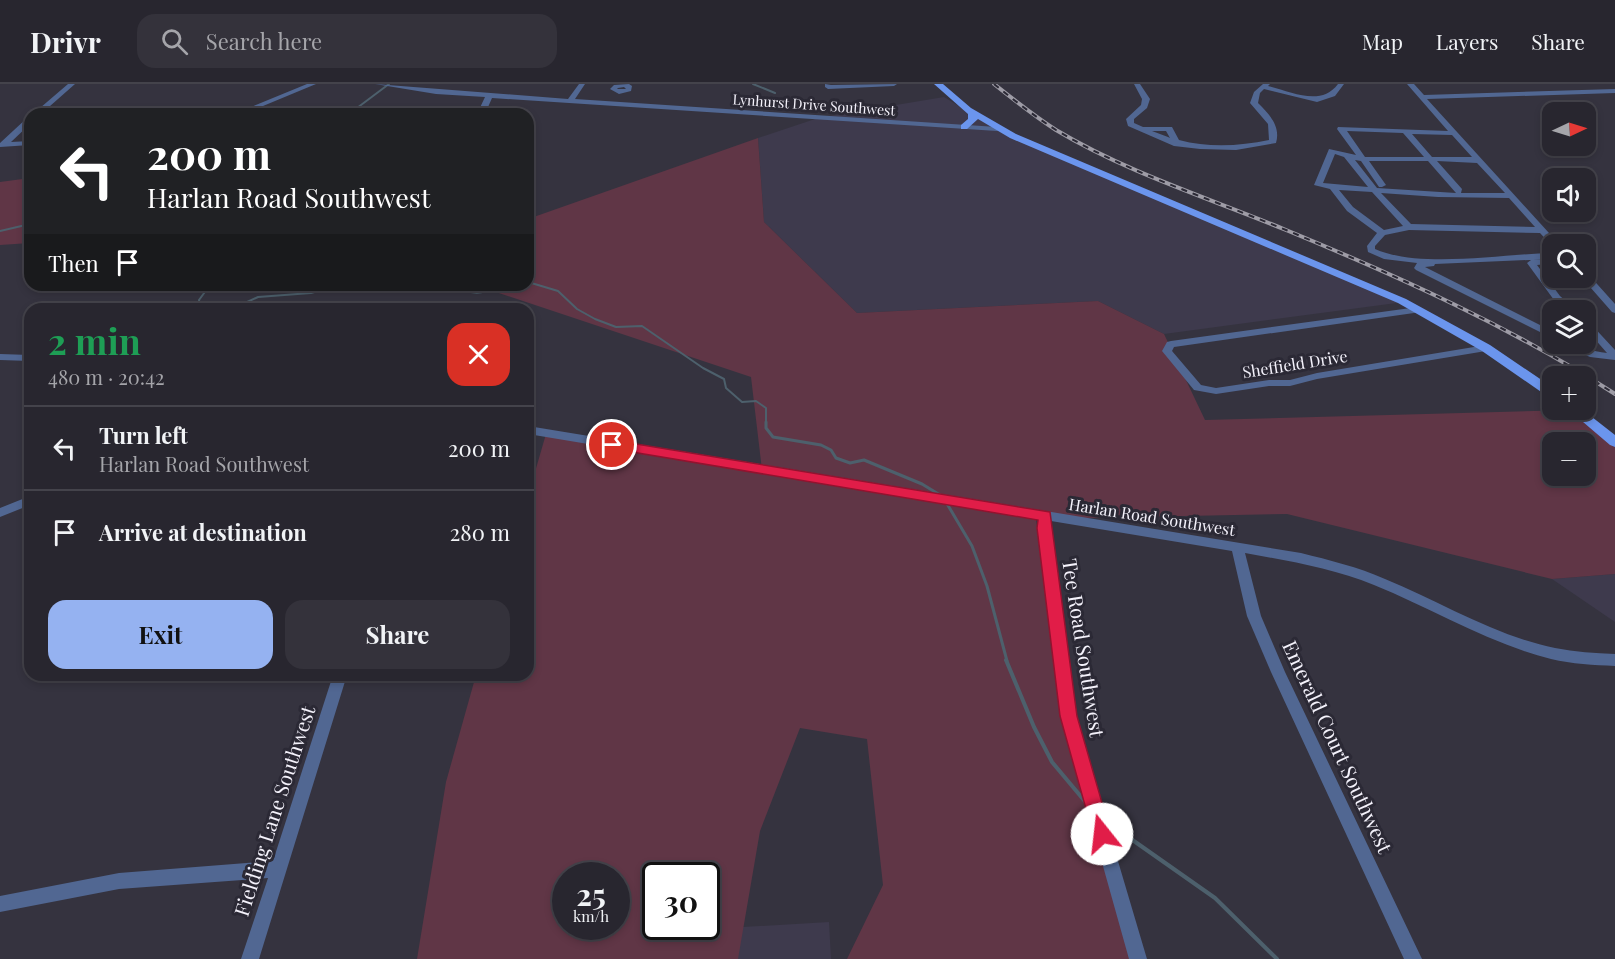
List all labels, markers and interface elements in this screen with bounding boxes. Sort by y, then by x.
search box [137,14,557,68]
text: Drivr [30,23,101,60]
icon: search [158,25,191,58]
text: Search here [206,26,322,56]
text: Map [1362,27,1403,55]
text: Layers [1436,27,1498,55]
text: Share [1531,27,1585,55]
street label: Lynhurst Drive Southwest [732,89,897,120]
north arrow [1542,102,1596,156]
map controls [1542,102,1596,486]
text: 200 m [147,125,271,181]
icon: left [48,132,126,210]
button: sound [1542,168,1596,222]
text: Harlan Road Southwest [147,179,430,215]
button: search [1542,234,1596,288]
icon: arrive [111,246,144,279]
text: Then [48,248,99,278]
button: layers [1542,300,1596,354]
text: 2 min [48,316,141,364]
button: close [447,323,510,386]
street label: Sheffield Drive [1241,345,1349,382]
text: 480 m · 20:42 [48,363,165,390]
button: + [1542,366,1596,420]
pin [586,419,637,470]
text: Turn left [99,420,188,450]
icon: arrive [595,428,628,461]
icon: left [48,432,81,465]
button: − [1542,432,1596,486]
text: 200 m [448,433,510,463]
text: Harlan Road Southwest [99,450,309,477]
street label: Harlan Road Southwest [1067,493,1237,540]
icon: arrive [48,516,81,549]
text: Arrive at destination [99,517,307,547]
text: 280 m [450,517,510,547]
street label: Tee Road Southwest [1057,556,1112,740]
button: Exit [48,600,273,669]
button: Share [285,600,510,669]
street label: Emerald Court Southwest [1277,636,1400,858]
street label: Fielding Lane Southwest [227,701,321,919]
position arrow [1070,802,1134,866]
speed limit sign: 30 [642,862,720,940]
text: 25 [576,874,606,914]
text: km/h [573,906,609,926]

